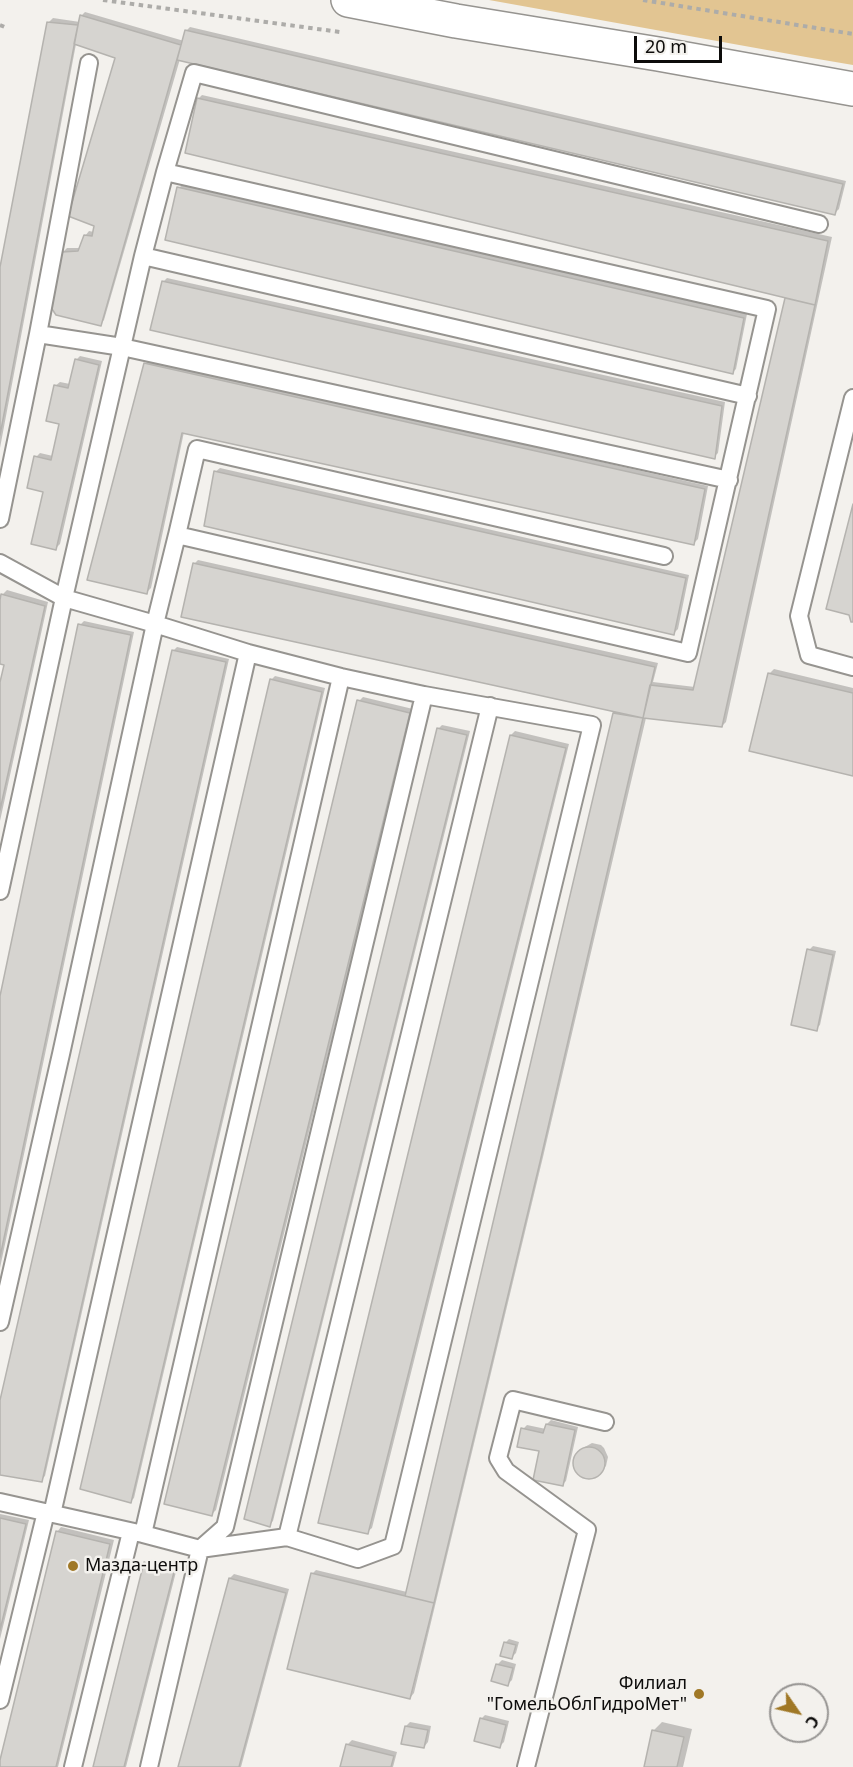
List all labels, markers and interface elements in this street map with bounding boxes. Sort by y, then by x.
scale bar [637,24,726,62]
text: 20 m [645,34,687,58]
place label: Мазда-центр [85,1555,198,1577]
marker: Мазда-центр [66,1559,80,1573]
place label: Филиал "ГомельОблГидроМет" [487,1673,687,1716]
north arrow [769,1683,829,1743]
marker: Филиал "ГомельОблГидроМет" [692,1687,706,1701]
text: С [800,1712,824,1732]

